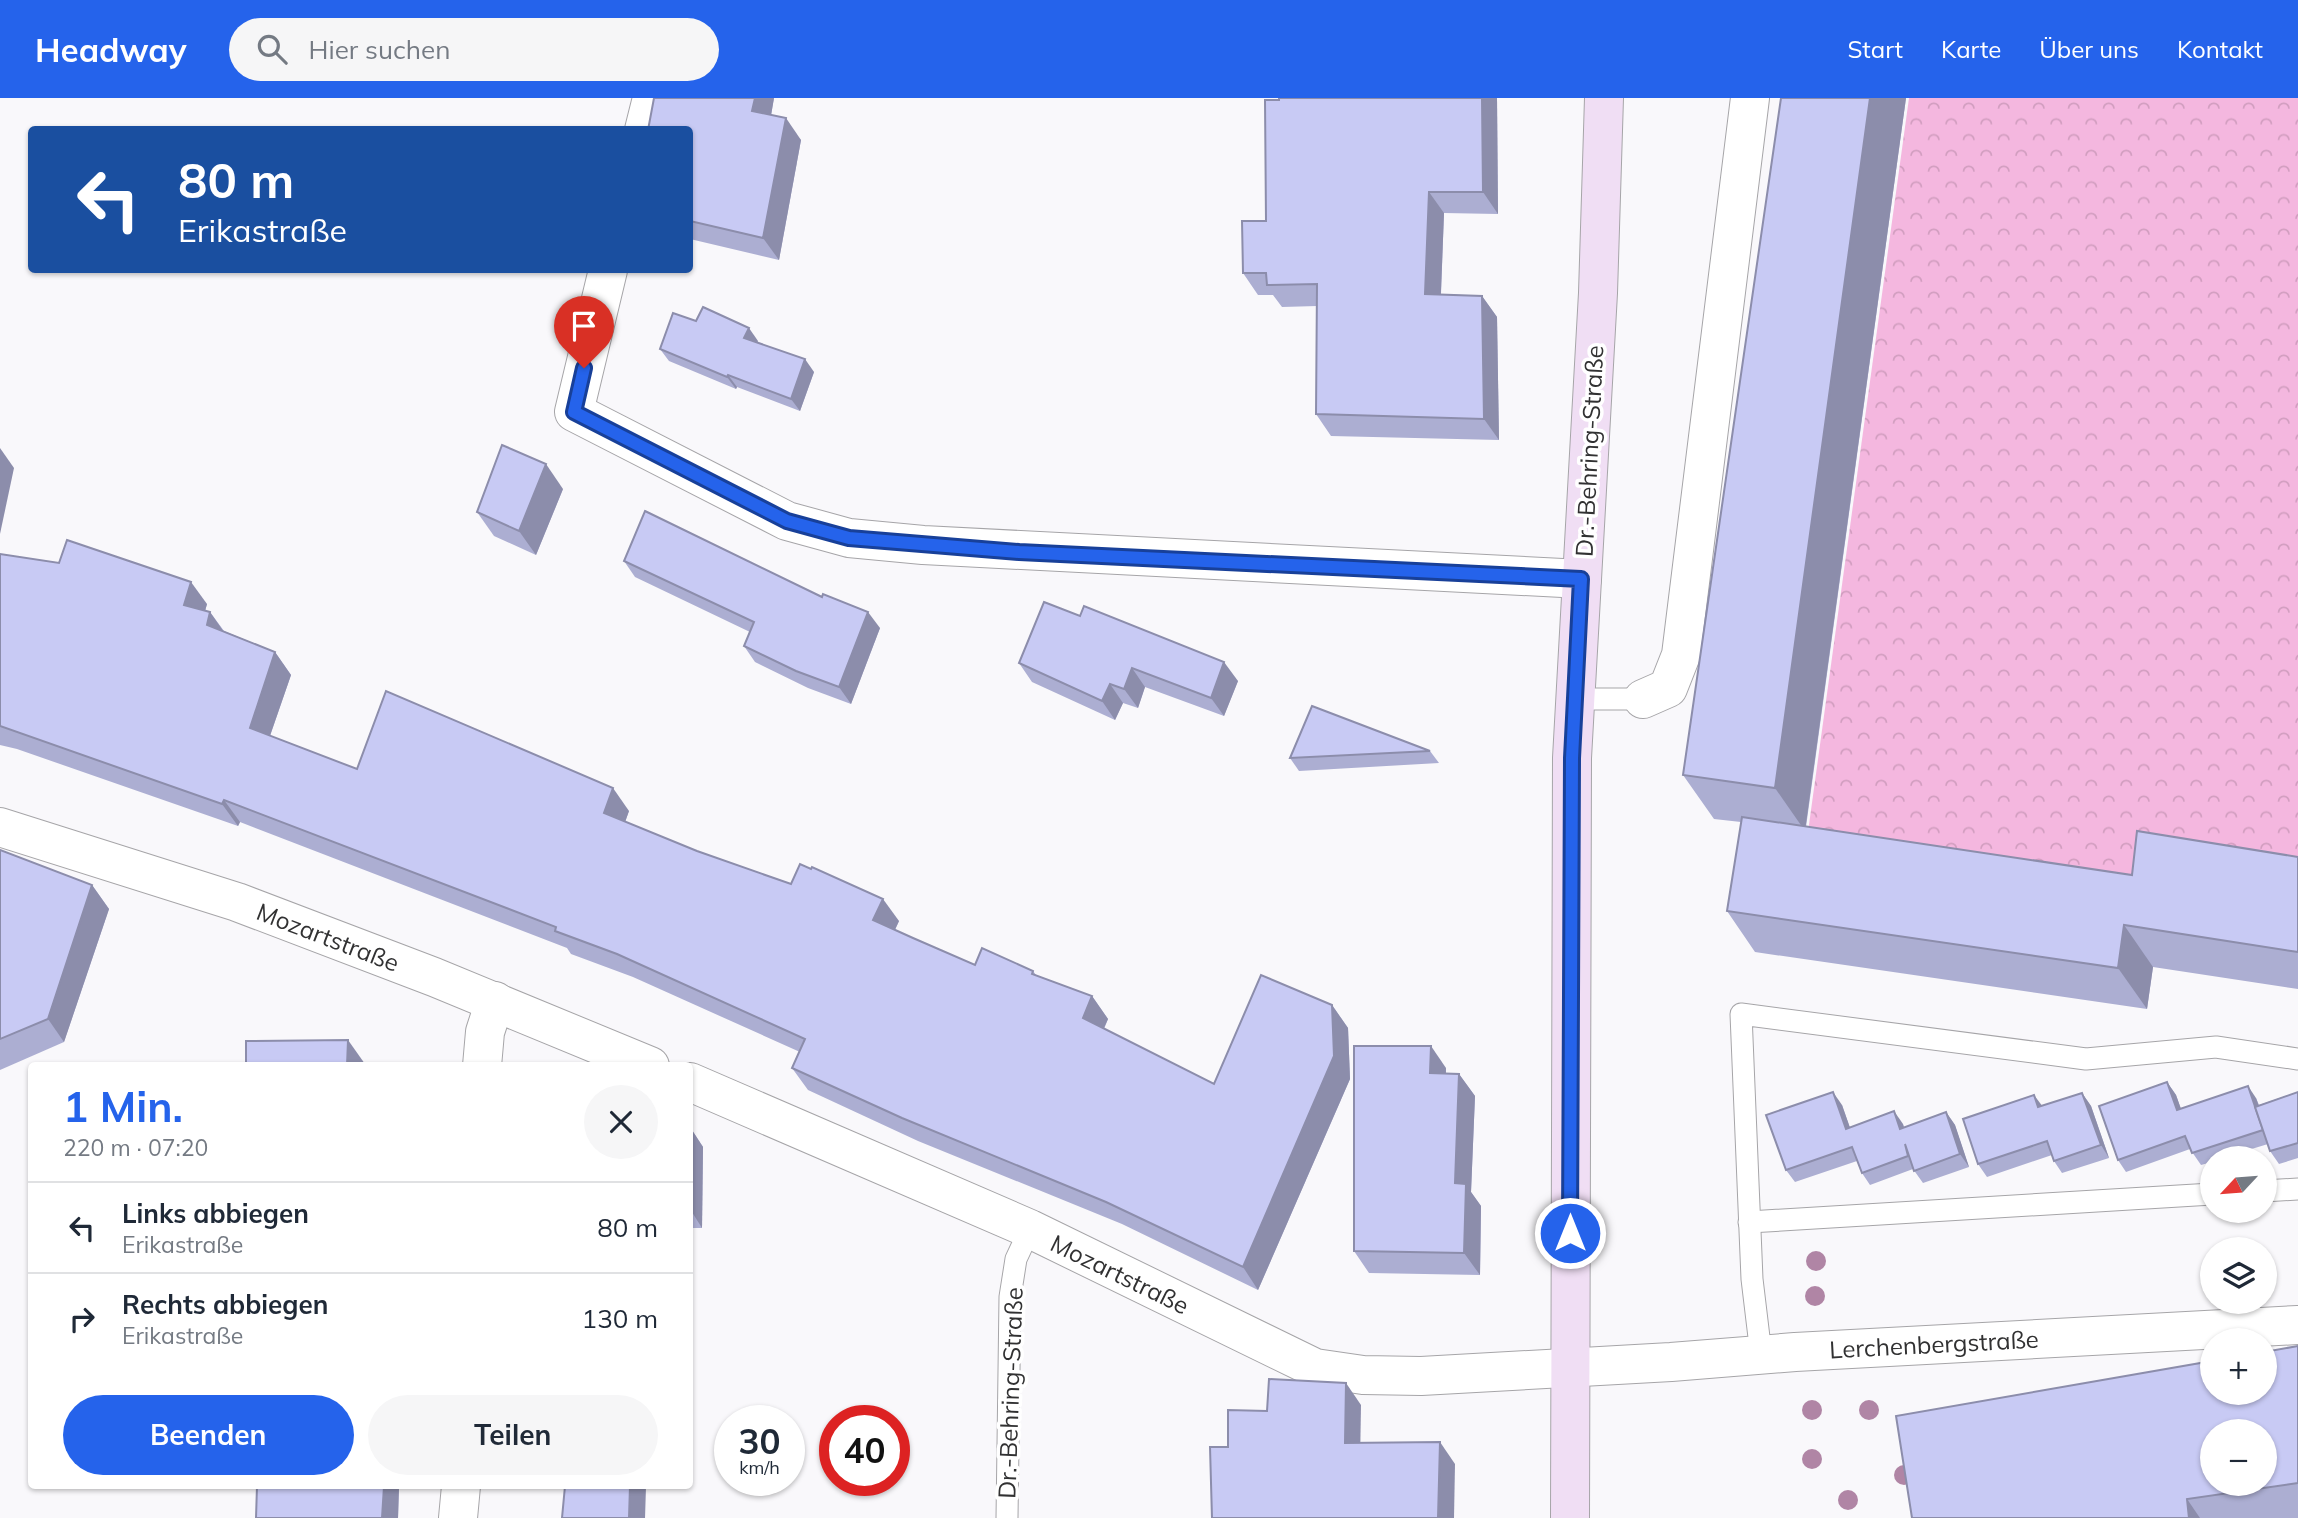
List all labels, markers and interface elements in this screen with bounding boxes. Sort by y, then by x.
search box [229,18,719,81]
text: Headway [35,29,187,70]
icon: search [253,30,291,68]
text: Hier suchen [309,33,450,66]
text: Start [1847,34,1903,64]
text: Karte [1941,34,2001,64]
text: Über uns [2039,34,2139,64]
text: Kontakt [2177,34,2263,64]
text: 80 m [178,149,294,210]
icon: left [63,154,154,245]
text: Erikastraße [178,210,347,250]
pin [554,296,614,368]
icon: arrive [565,307,603,345]
street label: Dr.-Behring-Straße [1568,345,1610,557]
street label: Mozartstraße [253,896,403,978]
text: 1 Min. [63,1080,183,1133]
button: close [584,1085,658,1159]
text: 220 m · 07:20 [63,1133,208,1162]
north arrow [2200,1146,2277,1223]
map controls [2200,1146,2277,1496]
position arrow [1533,1196,1607,1270]
text: Links abbiegen [122,1197,309,1230]
icon: left [63,1209,101,1247]
text: 80 m [597,1211,658,1244]
street label: Mozartstraße [1046,1228,1194,1320]
text: Erikastraße [122,1230,243,1259]
button: layers [2200,1237,2277,1314]
street label: Dr.-Behring-Straße [991,1287,1029,1499]
text: Rechts abbiegen [122,1288,328,1321]
icon: right [63,1300,101,1338]
text: 130 m [582,1302,658,1335]
text: Erikastraße [122,1321,243,1350]
street label: Lerchenbergstraße [1829,1324,2039,1364]
button: + [2200,1328,2277,1405]
button: Beenden [63,1395,354,1475]
button: Teilen [368,1395,658,1475]
speed limit sign: 40 [819,1405,910,1496]
text: 30 [738,1419,781,1463]
button: − [2200,1419,2277,1496]
text: km/h [739,1456,780,1479]

